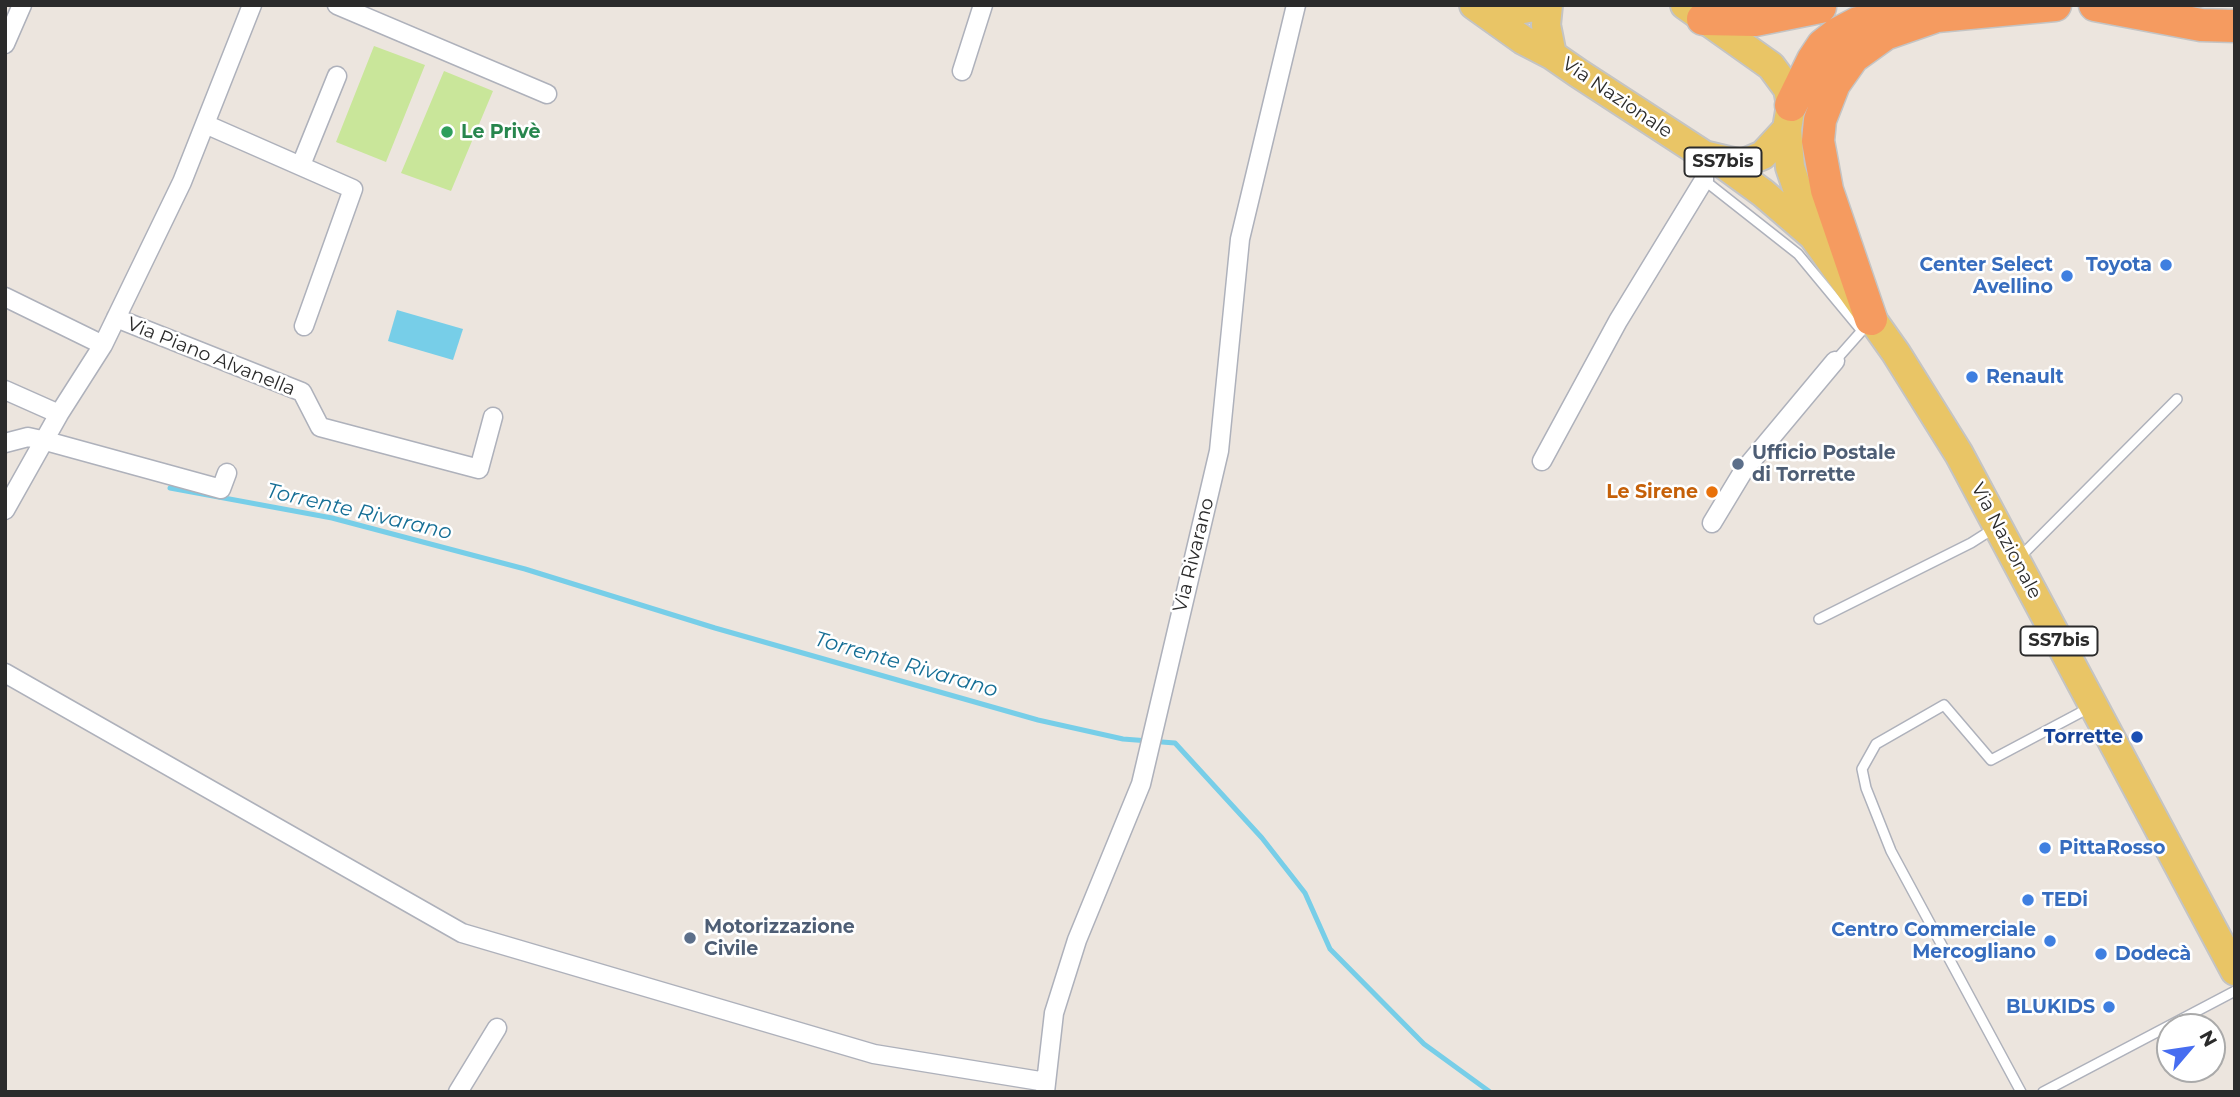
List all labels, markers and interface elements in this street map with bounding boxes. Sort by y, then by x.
street label: Via Nazionale [1557,53,1677,143]
place label: Le Privè [461,121,540,143]
marker: Le Privè [439,124,455,140]
road number: SS7bis [1684,148,1762,176]
place label: Center Select Avellino [1920,254,2053,298]
place label: Toyota [2086,254,2152,276]
marker: Toyota [2158,257,2174,273]
marker: Center Select Avellino [2059,268,2075,284]
street label: Via Piano Alvanella [123,313,299,401]
place label: Renault [1986,366,2064,388]
marker: Renault [1964,369,1980,385]
place label: Ufficio Postale di Torrette [1752,442,1896,486]
marker: Ufficio Postale di Torrette [1730,456,1746,472]
water label: Torrente Rivarano [264,478,454,546]
street label: Via Nazionale [1966,479,2046,603]
place label: Le Sirene [1606,481,1698,503]
marker: Le Sirene [1704,484,1720,500]
street label: Via Rivarano [1169,495,1219,615]
road number: SS7bis [2021,626,2098,656]
water label: Torrente Rivarano [811,627,1001,703]
place label: Torrette [2044,726,2123,748]
marker: Torrette [2129,729,2145,745]
place label: PittaRosso [2059,837,2165,859]
marker: PittaRosso [2037,840,2053,856]
place label: TEDi [2042,889,2088,911]
marker: TEDi [2020,892,2036,908]
place label: Motorizzazione Civile [704,916,855,960]
place label: Centro Commerciale Mercogliano [1831,919,2036,963]
marker: Motorizzazione Civile [682,930,698,946]
marker: Centro Commerciale Mercogliano [2042,933,2058,949]
place label: Dodecà [2115,943,2191,965]
marker: Dodecà [2093,946,2109,962]
place label: BLUKIDS [2006,996,2095,1018]
marker: BLUKIDS [2101,999,2117,1015]
north arrow [2156,1013,2226,1083]
text: N [2194,1026,2222,1051]

